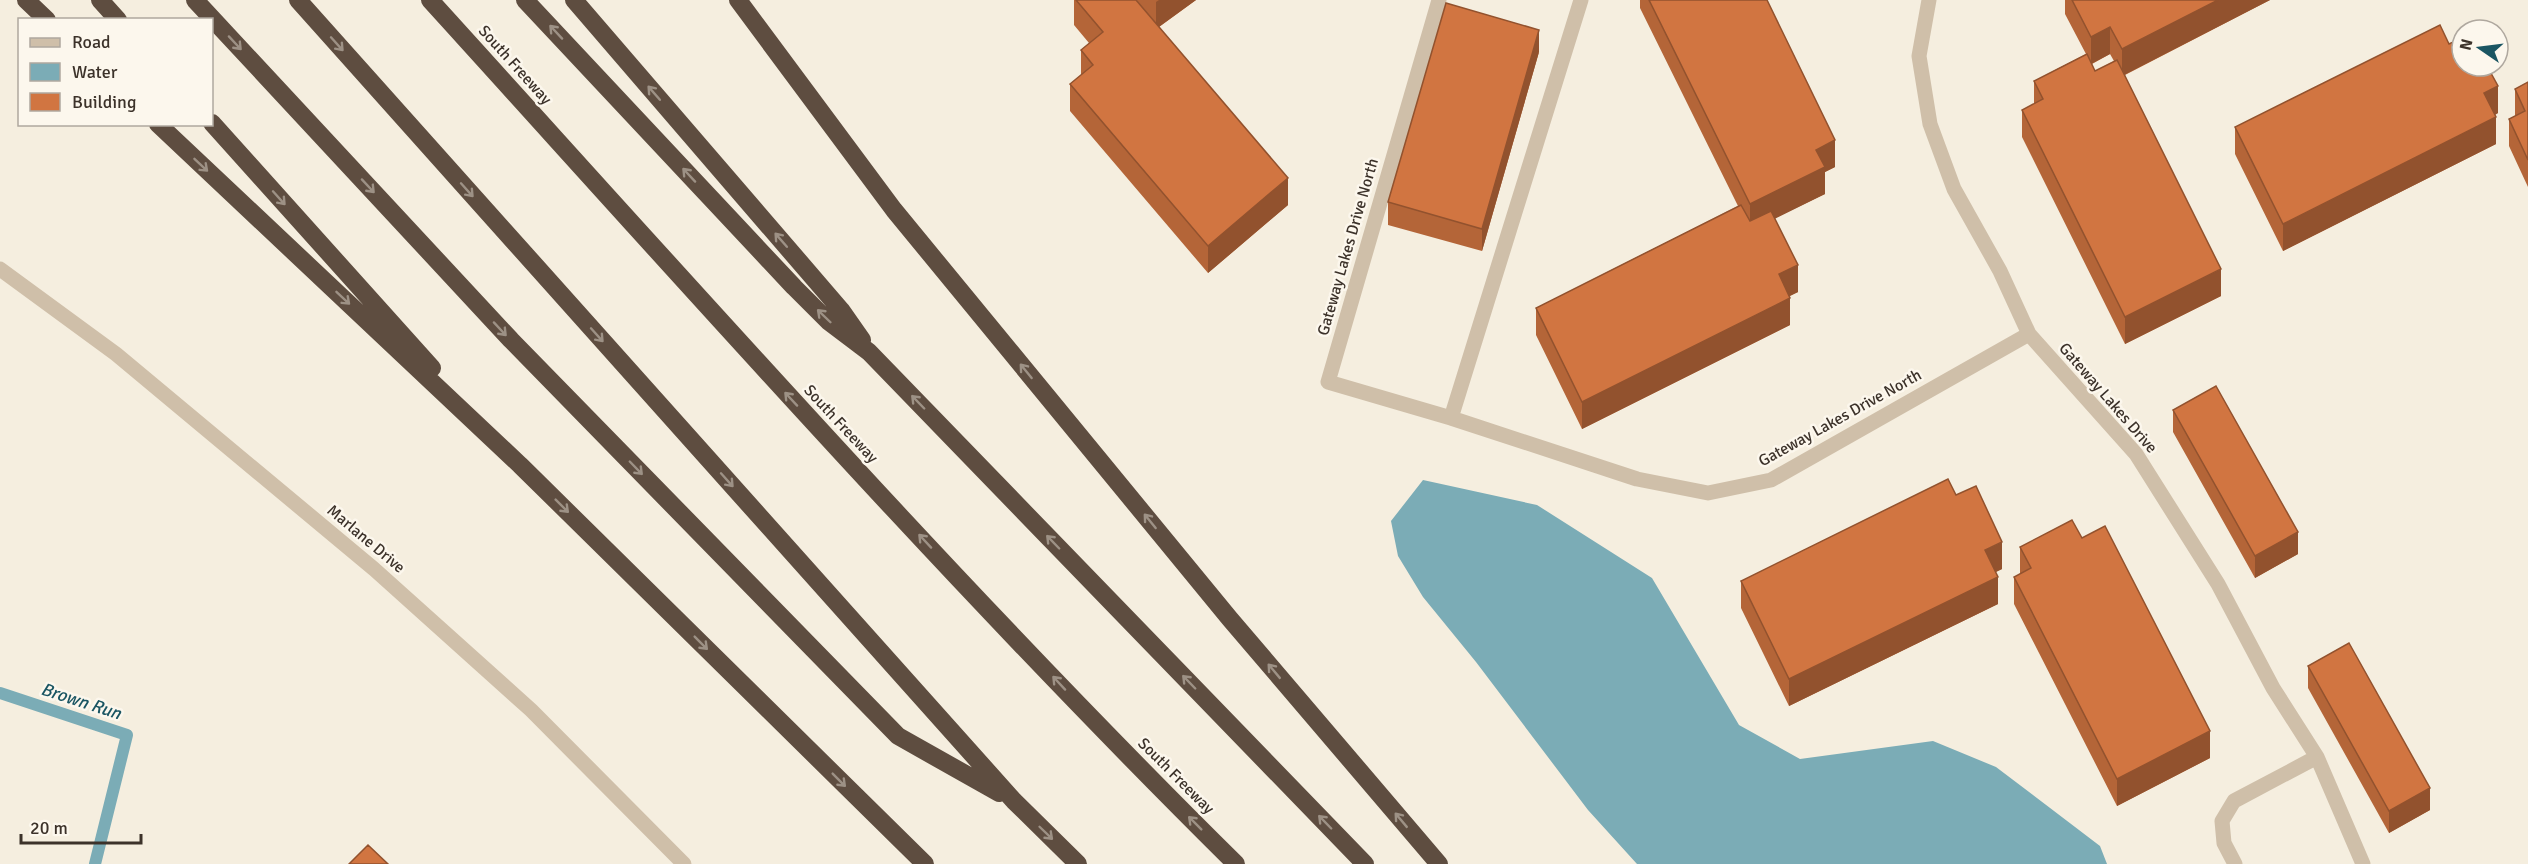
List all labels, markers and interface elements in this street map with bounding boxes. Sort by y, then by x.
legend [18,18,213,126]
north arrow [2450,18,2510,78]
street label: South Freeway [474,21,556,109]
one-way arrow [548,25,563,40]
text: Road [72,31,111,53]
one-way arrow [228,35,242,50]
one-way arrow [330,36,344,51]
text: N [2455,37,2477,52]
text: Water [72,61,118,83]
one-way arrow [647,85,661,100]
text: Building [72,91,136,113]
street label: Gateway Lakes Drive North [1313,156,1383,338]
one-way arrow [193,157,208,171]
one-way arrow [682,167,696,182]
one-way arrow [360,178,375,193]
one-way arrow [460,182,474,197]
one-way arrow [272,190,286,205]
one-way arrow [775,232,788,248]
one-way arrow [335,291,350,305]
one-way arrow [816,308,831,323]
one-way arrow [493,321,507,336]
one-way arrow [590,327,604,342]
street label: Gateway Lakes Drive [2054,339,2162,457]
one-way arrow [1020,363,1033,379]
street label: Gateway Lakes Drive North [1755,365,1925,471]
street label: South Freeway [800,381,883,468]
one-way arrow [784,392,798,407]
one-way arrow [910,394,925,409]
one-way arrow [629,461,644,476]
one-way arrow [720,472,734,487]
one-way arrow [554,499,569,514]
street label: Marlane Drive [323,501,409,577]
one-way arrow [1143,513,1156,529]
one-way arrow [918,534,932,549]
one-way arrow [1046,534,1061,549]
one-way arrow [693,636,708,650]
one-way arrow [1268,663,1281,679]
one-way arrow [1182,675,1196,690]
one-way arrow [1051,676,1066,691]
water label: Brown Run [38,678,125,725]
street label: South Freeway [1134,734,1219,819]
one-way arrow [832,772,847,787]
scale bar [21,807,141,845]
one-way arrow [1394,812,1408,827]
one-way arrow [1187,815,1202,830]
one-way arrow [1318,815,1332,830]
text: 20 m [30,817,68,839]
one-way arrow [1038,825,1053,840]

